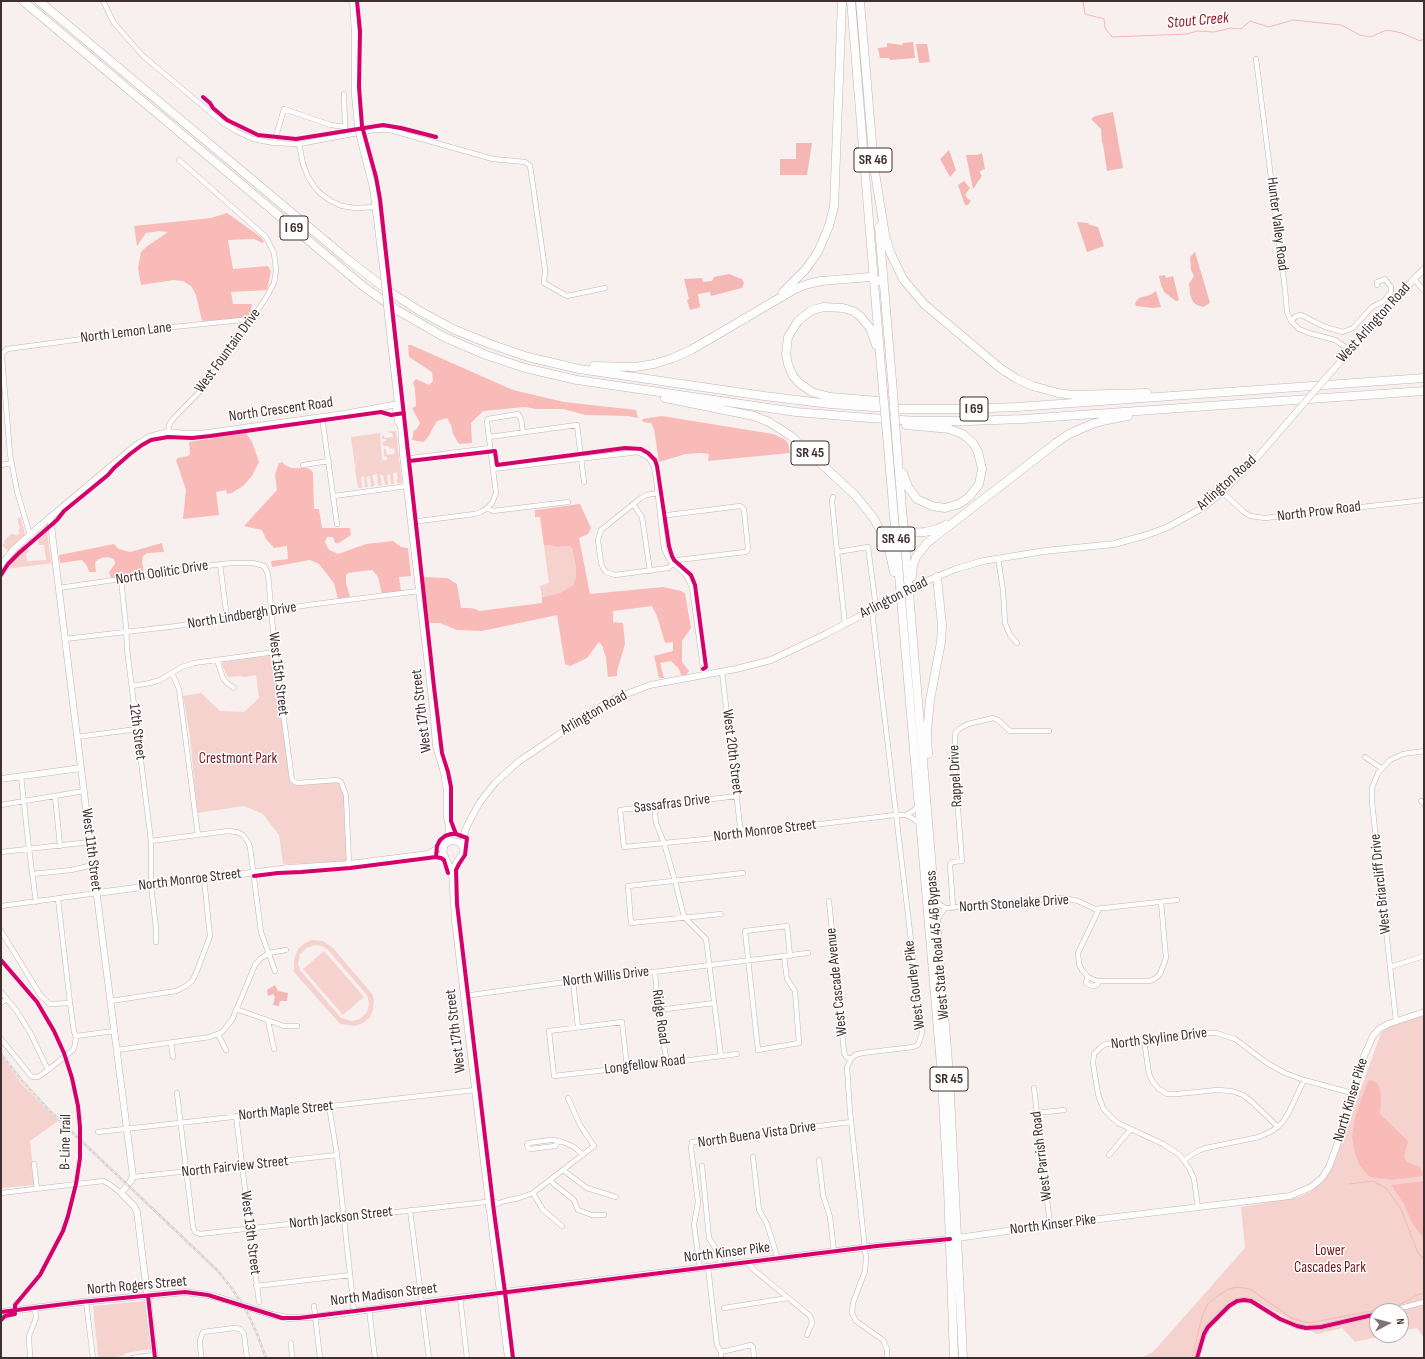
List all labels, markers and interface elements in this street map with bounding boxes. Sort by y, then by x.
water label: Stout Creek [1166,9,1230,33]
road number: SR 46 [854,148,892,172]
street label: Hunter Valley Road [1262,176,1292,272]
road number: I 69 [280,216,308,240]
street label: West Arlington Road [1333,279,1415,367]
street label: West Fountain Drive [191,305,265,397]
street label: North Lemon Lane [79,318,173,348]
street label: North Crescent Road [228,394,334,426]
road number: I 69 [960,397,988,421]
road number: SR 45 [791,441,829,465]
street label: Arlington Road [1194,452,1260,514]
street label: North Prow Road [1276,498,1362,526]
road number: SR 46 [877,527,915,551]
street label: North Oolitic Drive [115,557,209,589]
street label: Arlington Road [857,573,931,623]
street label: North Lindbergh Drive [186,599,298,633]
street label: West 15th Street [264,631,292,717]
street label: West 17th Street [408,668,436,754]
street label: Arlington Road [558,687,630,739]
street label: 12th Street [125,703,149,761]
street label: West 20th Street [718,708,746,796]
street label: Rappel Drive [945,744,967,808]
park label: Crestmont Park [199,750,277,768]
street label: Sassafras Drive [633,790,711,818]
street label: West 11th Street [77,808,105,892]
street label: North Monroe Street [712,816,818,846]
street label: West Briarcliff Drive [1367,833,1395,935]
street label: North Monroe Street [137,865,243,895]
street label: West State Road 45 46 Bypass [923,870,953,1020]
street label: North Stonelake Drive [959,891,1069,917]
street label: West Cascade Avenue [822,927,852,1037]
street label: West Gourley Pike [901,939,929,1031]
street label: North Willis Drive [562,963,650,991]
street label: West 17th Street [442,988,470,1074]
street label: Ridge Road [647,988,673,1046]
street label: North Skyline Drive [1110,1024,1208,1054]
street label: Longfellow Road [603,1051,687,1079]
street label: North Kinser Pike [1330,1056,1372,1144]
road number: SR 45 [930,1067,968,1091]
street label: North Maple Street [238,1097,334,1125]
street label: West Parrish Road [1028,1110,1056,1202]
street label: B-Line Trail [57,1114,75,1170]
street label: North Buena Vista Drive [697,1118,817,1152]
street label: North Fairview Street [181,1152,289,1182]
street label: West 13th Street [236,1190,264,1276]
street label: North Jackson Street [288,1203,394,1233]
street label: North Kinser Pike [1009,1211,1097,1239]
street label: North Kinser Pike [683,1239,771,1267]
park label: Lower Cascades Park [1294,1242,1366,1277]
street label: North Rogers Street [86,1273,188,1299]
street label: North Madison Street [330,1280,438,1310]
north arrow [1369,1303,1409,1343]
text: N [1394,1318,1407,1325]

